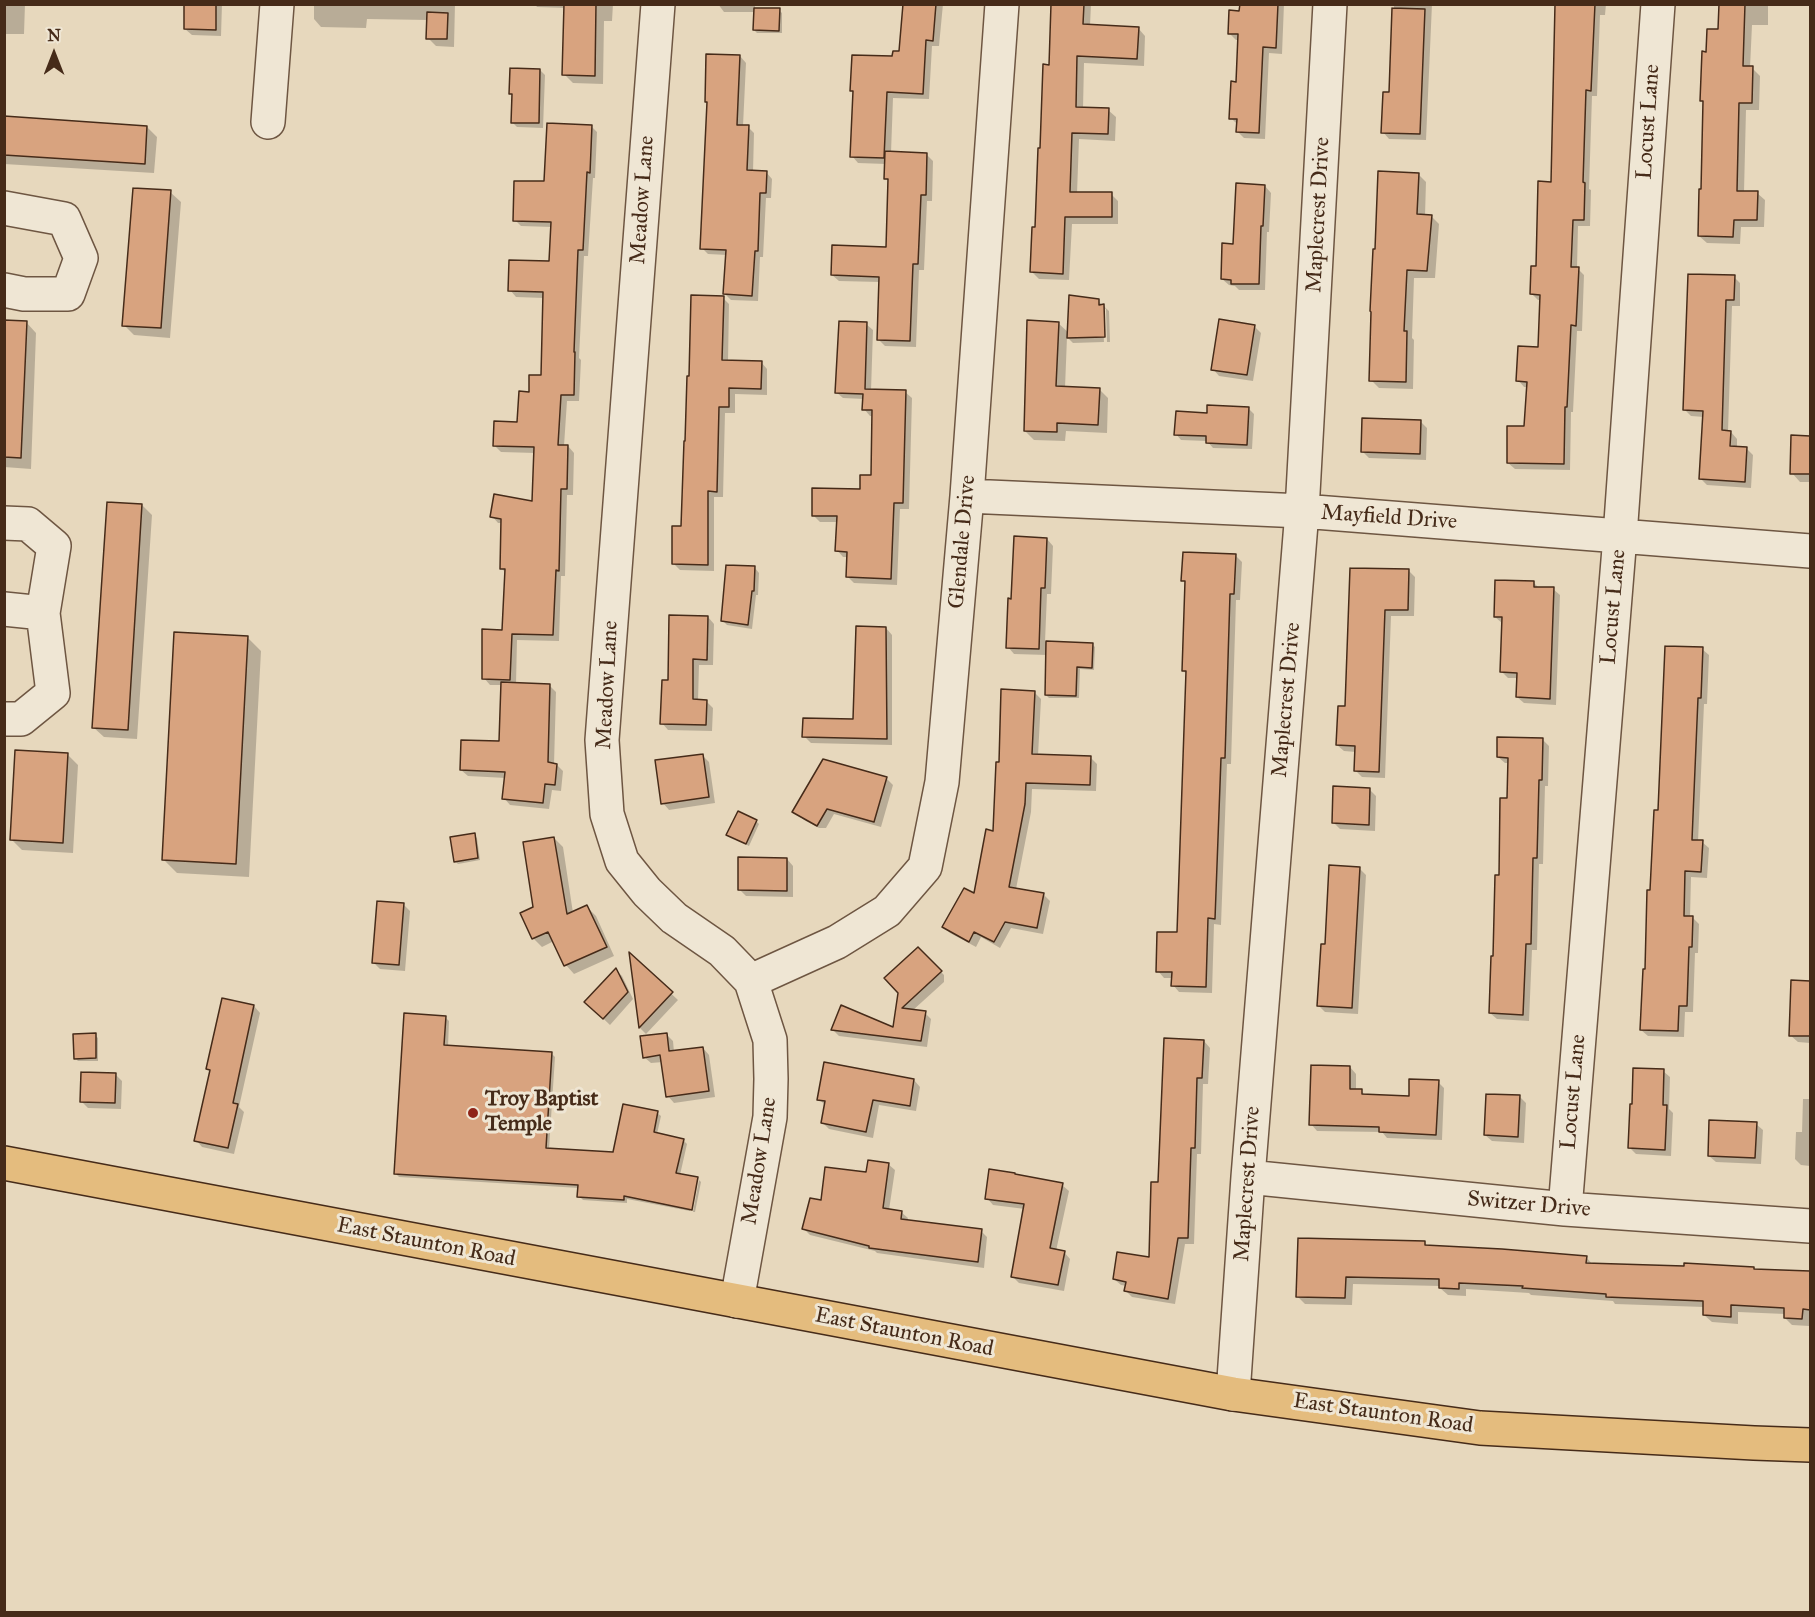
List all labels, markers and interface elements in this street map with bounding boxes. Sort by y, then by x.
north arrow [24,24,84,84]
text: N [47,26,61,45]
street label: Locust Lane [1632,63,1666,181]
street label: Meadow Lane [625,135,661,265]
street label: Maplecrest Drive [1302,136,1336,294]
street label: Glendale Drive [944,474,982,610]
street label: Mayfield Drive [1320,500,1458,536]
street label: Locust Lane [1596,548,1632,666]
street label: Meadow Lane [591,620,625,750]
street label: Maplecrest Drive [1267,621,1307,779]
street label: Locust Lane [1556,1033,1592,1151]
place label: Troy Baptist Temple [485,1087,598,1138]
street label: Meadow Lane [737,1095,783,1227]
street label: Maplecrest Drive [1229,1105,1267,1263]
marker: Troy Baptist Temple [466,1106,480,1120]
street label: Switzer Drive [1466,1186,1592,1224]
street label: East Staunton Road [334,1213,518,1273]
street label: East Staunton Road [812,1303,996,1363]
street label: East Staunton Road [1291,1388,1475,1440]

